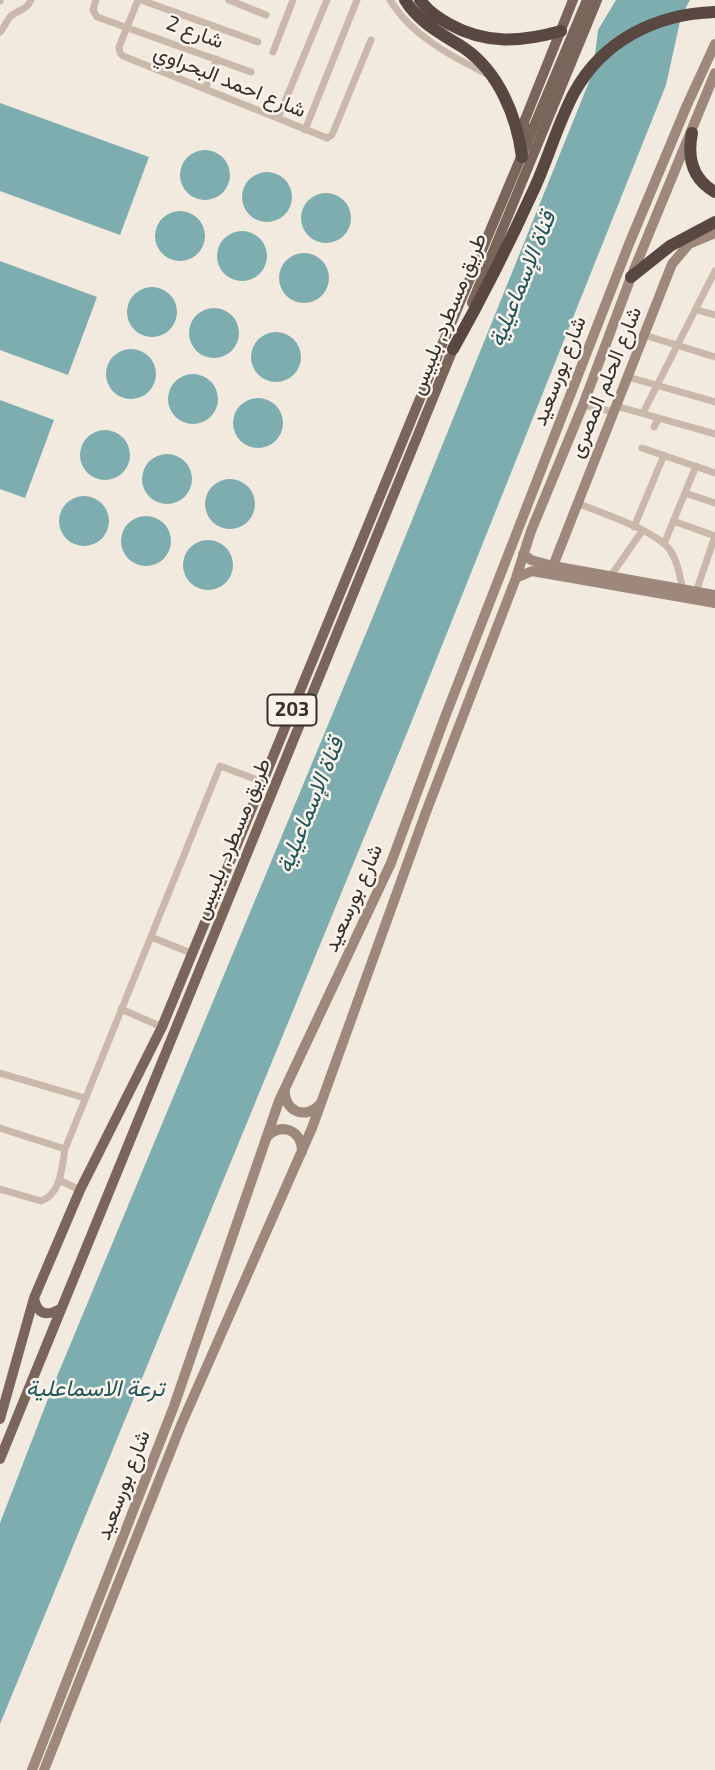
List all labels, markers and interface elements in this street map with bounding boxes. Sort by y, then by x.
street label: شارع 2 [163,10,227,54]
street label: شارع احمد البحراوي [150,39,310,123]
water label: قناة الإسماعيلية [482,207,562,351]
street label: طريق مسطرد, بلبيس [404,230,492,398]
street label: شارع الحلم المصرى [563,303,647,461]
street label: شارع بورسعيد [527,313,591,429]
road number: 203 [268,694,316,726]
water label: قناة الإسماعيلية [270,733,350,877]
street label: طريق مسطرد, بلبيس [188,755,276,923]
street label: شارع بورسعيد [318,840,388,956]
water label: ترعة الاسماعلية [26,1374,164,1402]
street label: شارع بورسعيد [91,1427,155,1543]

